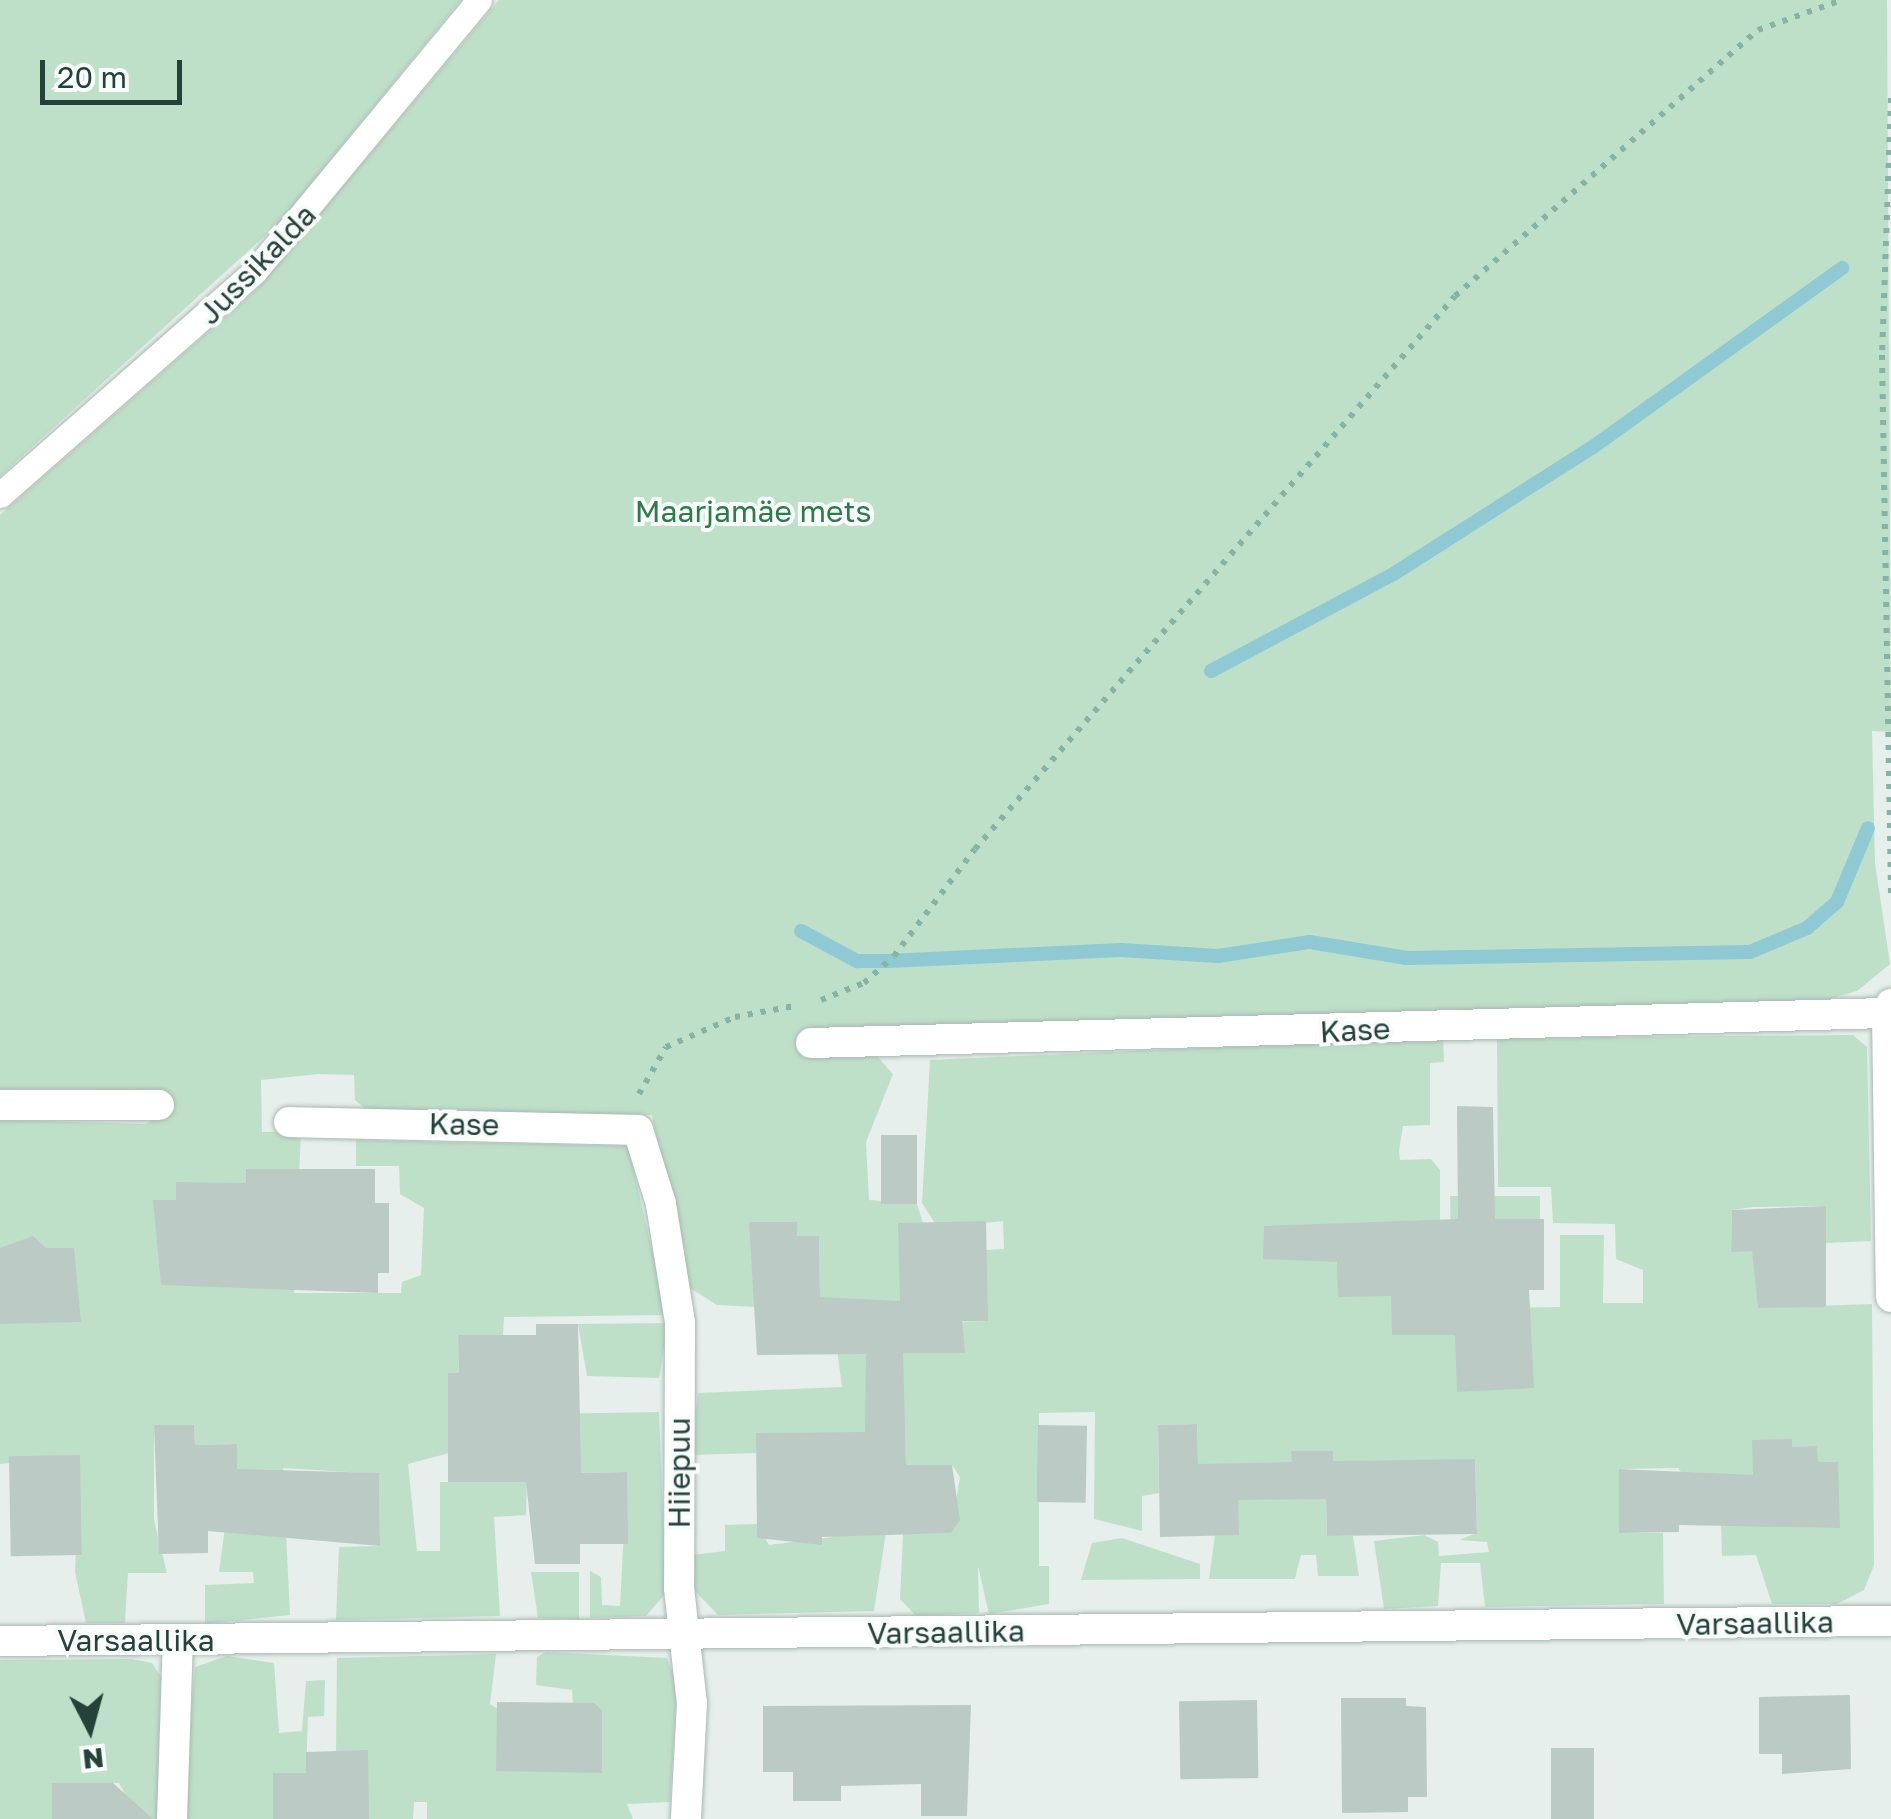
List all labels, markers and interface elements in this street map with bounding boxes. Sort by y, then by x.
scale bar [45,40,188,102]
text: 20 m [57,59,127,95]
street label: Jussikalda [191,196,323,332]
park label: Maarjamäe mets [635,493,871,529]
street label: Kase [1319,1010,1391,1050]
street label: Kase [428,1105,500,1143]
street label: Hiiepuu [661,1417,697,1529]
street label: Varsaallika [1676,1604,1834,1642]
street label: Varsaallika [867,1613,1025,1651]
street label: Varsaallika [57,1622,215,1658]
north arrow [40,1679,140,1779]
text: N [81,1742,105,1777]

